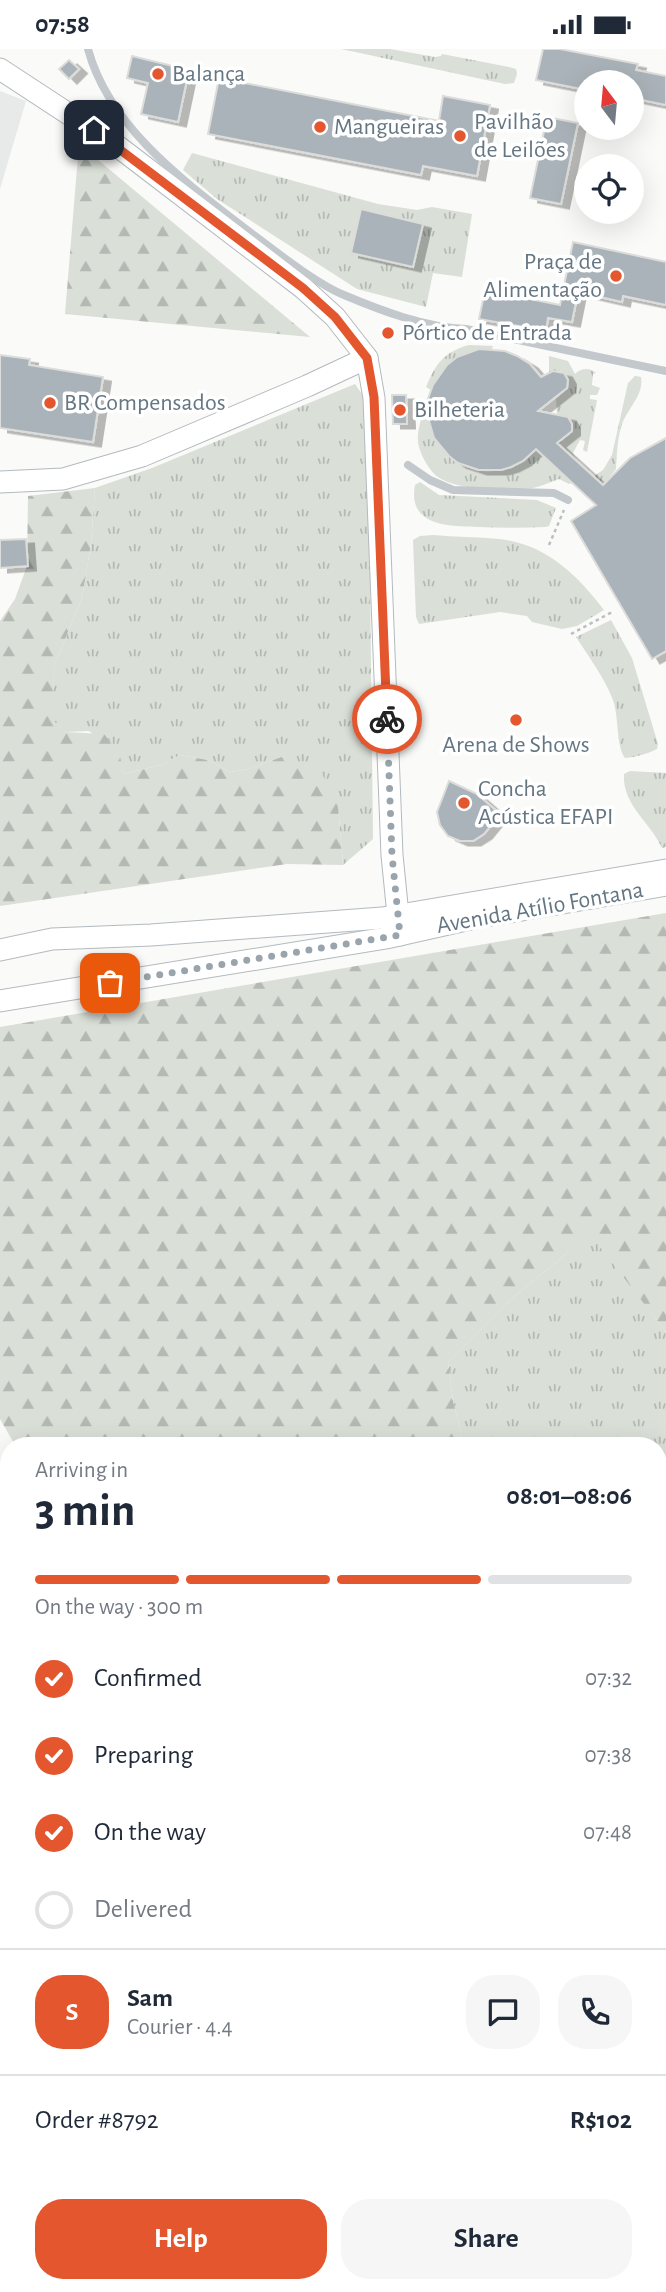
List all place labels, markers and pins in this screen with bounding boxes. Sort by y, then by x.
place label: Balança [172,62,245,86]
marker: Balança [150,66,166,82]
pin [64,100,124,160]
place label: Pavilhão de Leilões [474,110,566,162]
place label: Mangueiras [334,115,444,139]
marker: Mangueiras [312,119,328,135]
marker: Pavilhão de Leilões [452,128,468,144]
place label: Praça de Alimentação [483,250,602,302]
marker: Praça de Alimentação [608,268,624,284]
place label: Pórtico de Entrada [402,321,572,345]
marker: Pórtico de Entrada [380,325,396,341]
place label: BR Compensados [64,391,226,415]
marker: BR Compensados [42,395,58,411]
place label: Bilheteria [414,398,505,422]
marker: Bilheteria [392,402,408,418]
marker: Arena de Shows [508,712,524,728]
place label: Arena de Shows [442,733,590,757]
place label: Concha Acústica EFAPI [478,777,613,829]
marker: Concha Acústica EFAPI [456,795,472,811]
pin [80,953,140,1013]

